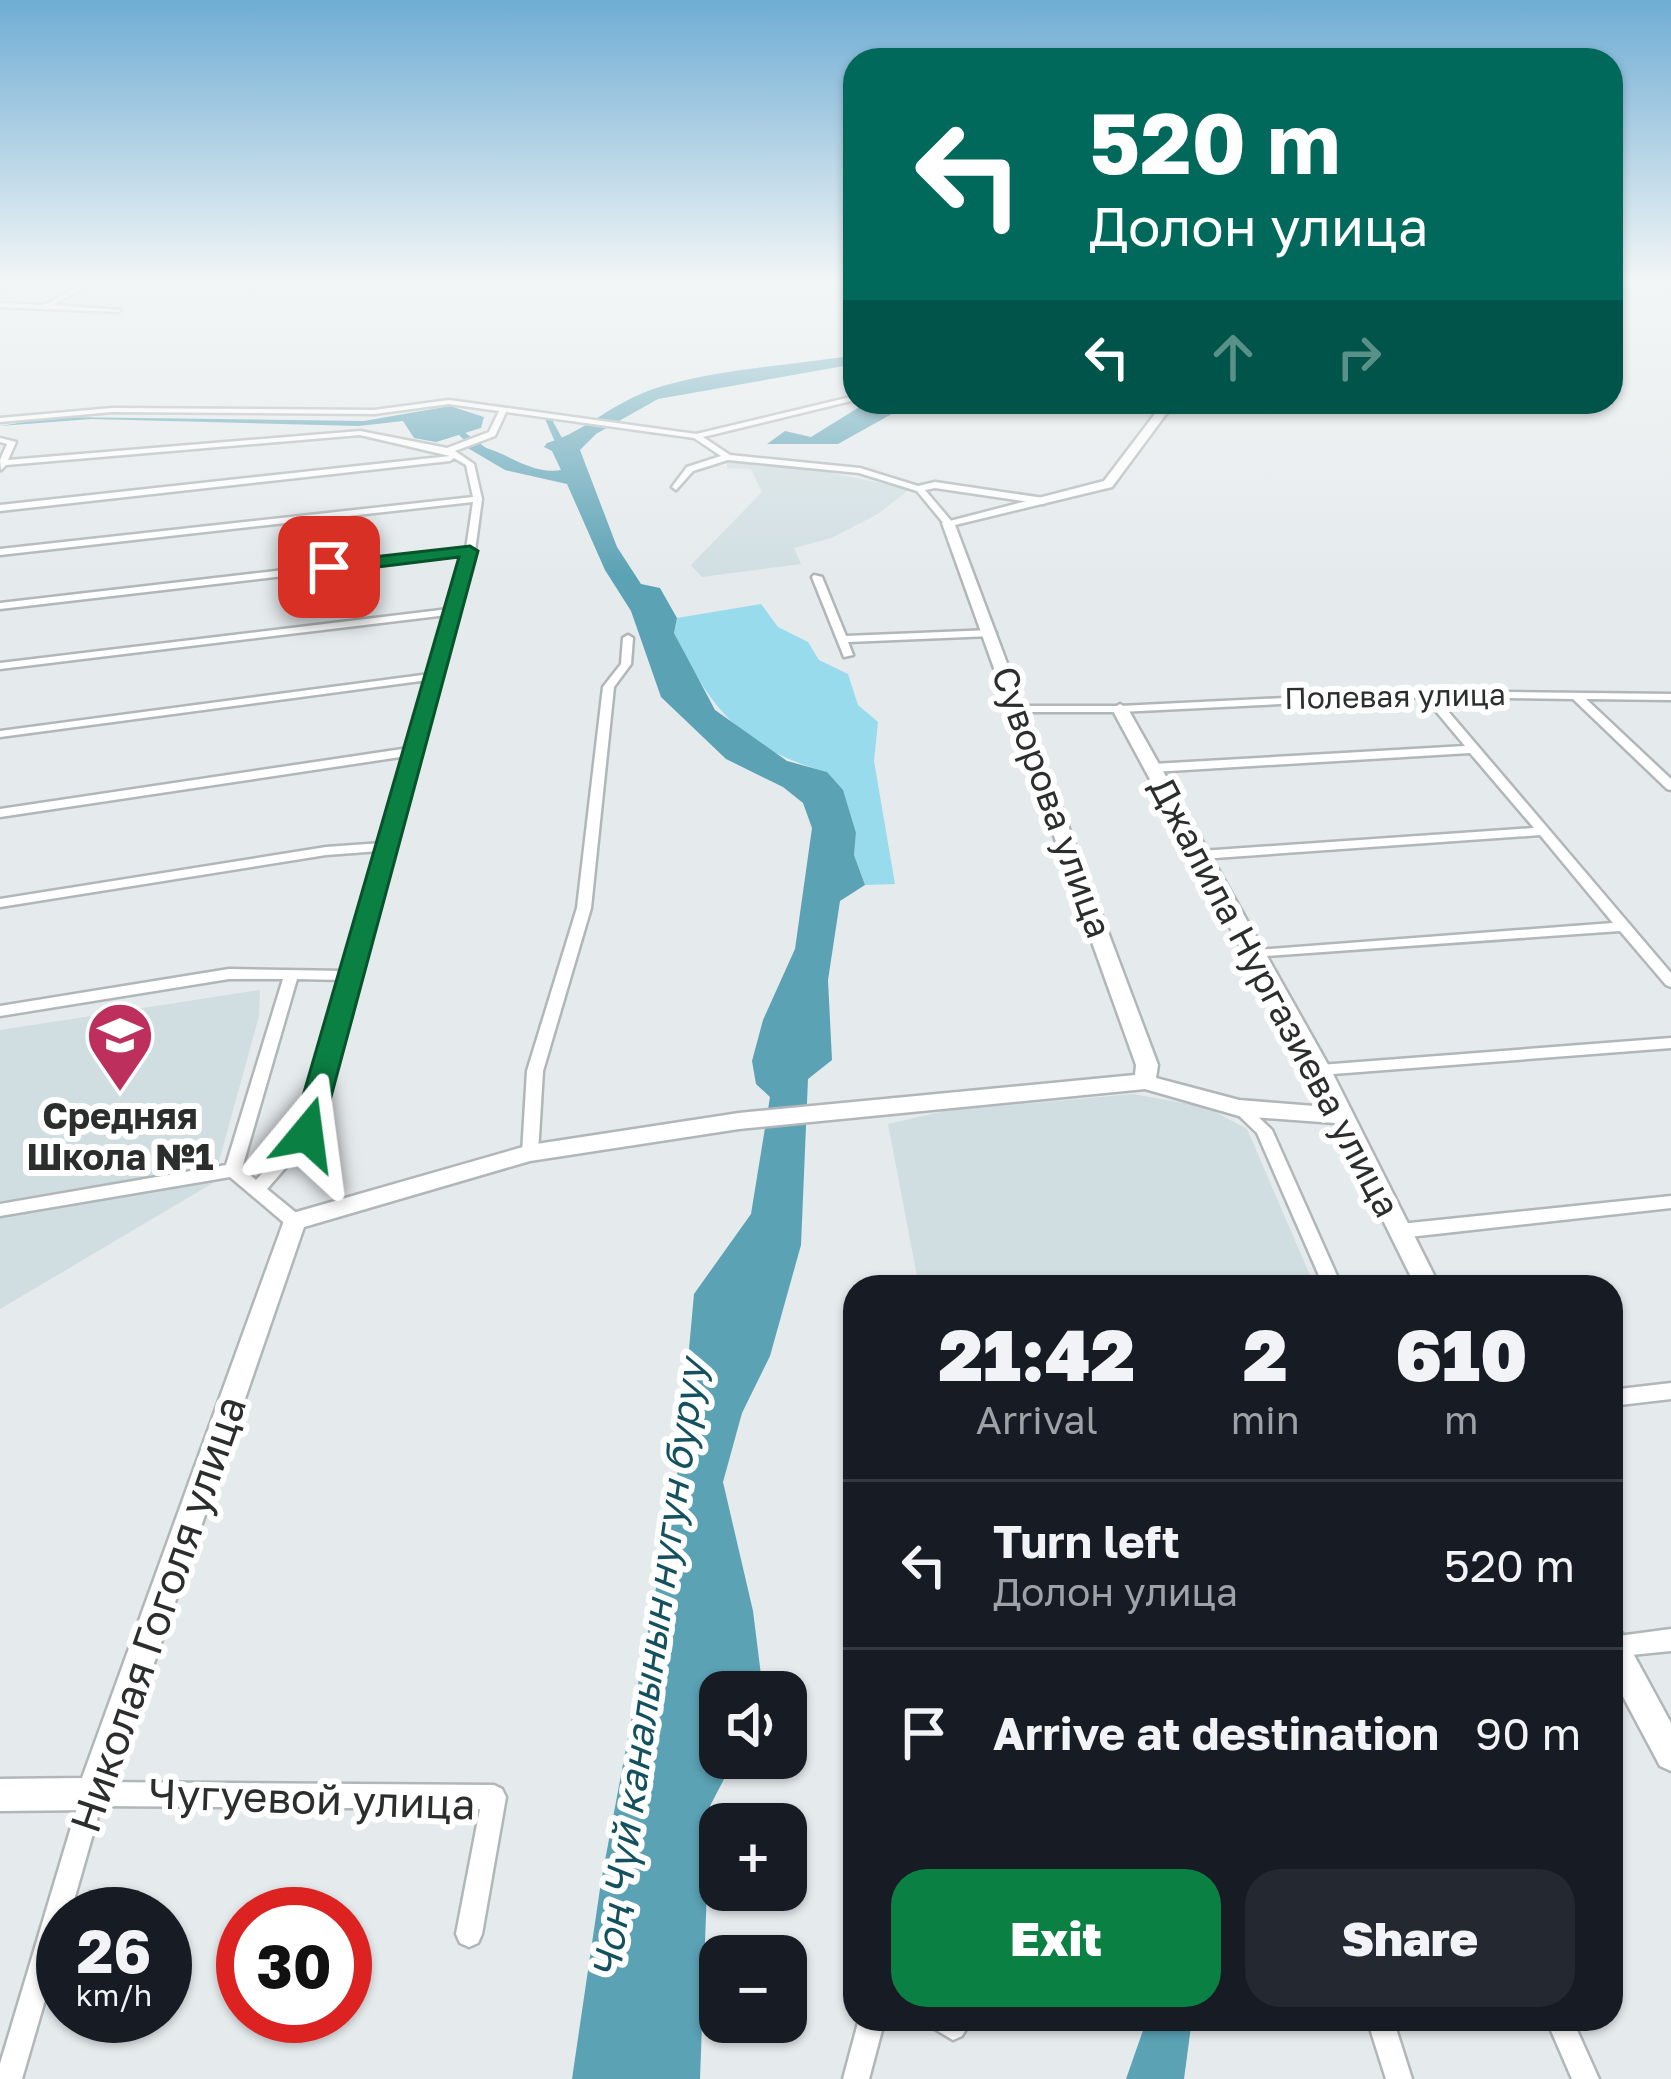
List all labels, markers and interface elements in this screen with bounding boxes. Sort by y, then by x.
text: 520 m [1089,92,1341,192]
icon: left [891,96,1047,252]
text: Долон улица [1089,193,1428,258]
icon: left [1074,324,1140,390]
icon: ahead [1200,324,1266,390]
icon: right [1326,324,1392,390]
pin [278,516,380,618]
icon: arrive [296,534,362,600]
street label: Суворова улица [983,660,1121,943]
street label: Полевая улица [1284,676,1506,716]
street label: Джалила Нургазиева улица [1141,770,1410,1224]
school or university icon: Средняя Школа №1 [85,1000,155,1094]
position arrow [244,1071,370,1197]
place label: Средняя Школа №1 [26,1094,214,1178]
text: 21:42 [938,1310,1135,1397]
text: 2 [1243,1310,1288,1397]
text: 610 [1395,1310,1527,1397]
water label: Чоң Чүй каналынын нугун буруу [582,1351,716,1981]
street label: Николая Гоголя улица [59,1389,255,1838]
text: Arrival [976,1396,1098,1443]
text: min [1231,1396,1300,1443]
text: m [1444,1396,1479,1443]
text: Turn left [993,1514,1180,1568]
icon: left [891,1532,957,1598]
text: 520 m [1444,1538,1575,1592]
text: Долон улица [993,1568,1238,1615]
map controls [699,1671,807,2043]
button: sound [699,1671,807,1779]
icon: arrive [891,1700,957,1766]
text: Arrive at destination [993,1706,1439,1760]
text: 90 m [1475,1706,1581,1760]
street label: Чугуевой улица [148,1767,476,1829]
button: + [699,1803,807,1911]
button: Exit [891,1869,1221,2007]
button: Share [1245,1869,1575,2007]
speed limit sign: 30 [216,1887,372,2043]
text: 26 [77,1914,151,1986]
button: − [699,1935,807,2043]
text: km/h [76,1977,152,2013]

